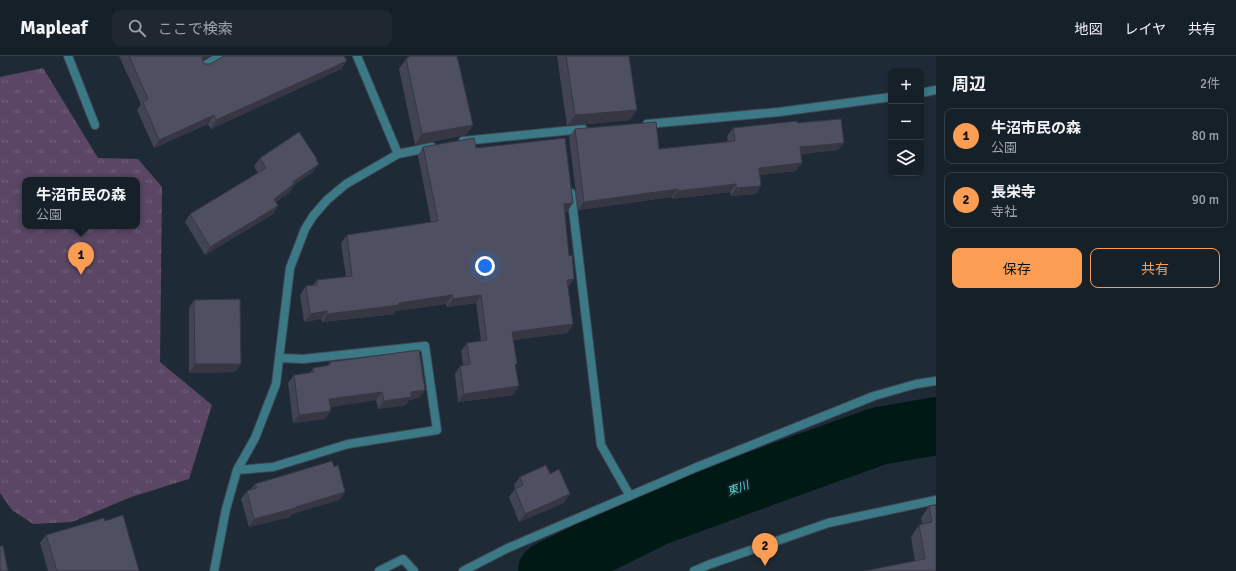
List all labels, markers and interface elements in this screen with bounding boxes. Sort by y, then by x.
search box [112,10,392,46]
text: Mapleaf [20,16,88,40]
icon: search [126,17,148,39]
text: ここで検索 [158,20,233,38]
text: 地図 [1074,21,1102,38]
text: レイヤ [1124,21,1166,38]
text: 共有 [1188,21,1216,38]
map controls [888,68,924,176]
button: + [888,68,924,104]
text: 周辺 [952,74,986,95]
text: 2件 [1200,76,1220,92]
button: − [888,104,924,140]
text: 牛沼市民の森 [991,119,1081,137]
text: 1 [962,128,970,144]
text: 80 m [1192,128,1219,144]
button: layers [888,140,924,176]
text: 公園 [991,140,1017,156]
popup [22,177,140,229]
text: 長栄寺 [991,183,1036,201]
text: 牛沼市民の森 [36,186,126,204]
text: 2 [962,192,970,208]
text: 90 m [1192,192,1219,208]
text: 寺社 [991,204,1017,220]
text: 公園 [36,207,62,223]
pin: 1 [68,242,94,275]
button: 保存 [952,248,1082,288]
button: 共有 [1090,248,1220,288]
your location [475,256,495,276]
water label: 東川 [726,478,752,498]
pin: 2 [752,533,778,566]

